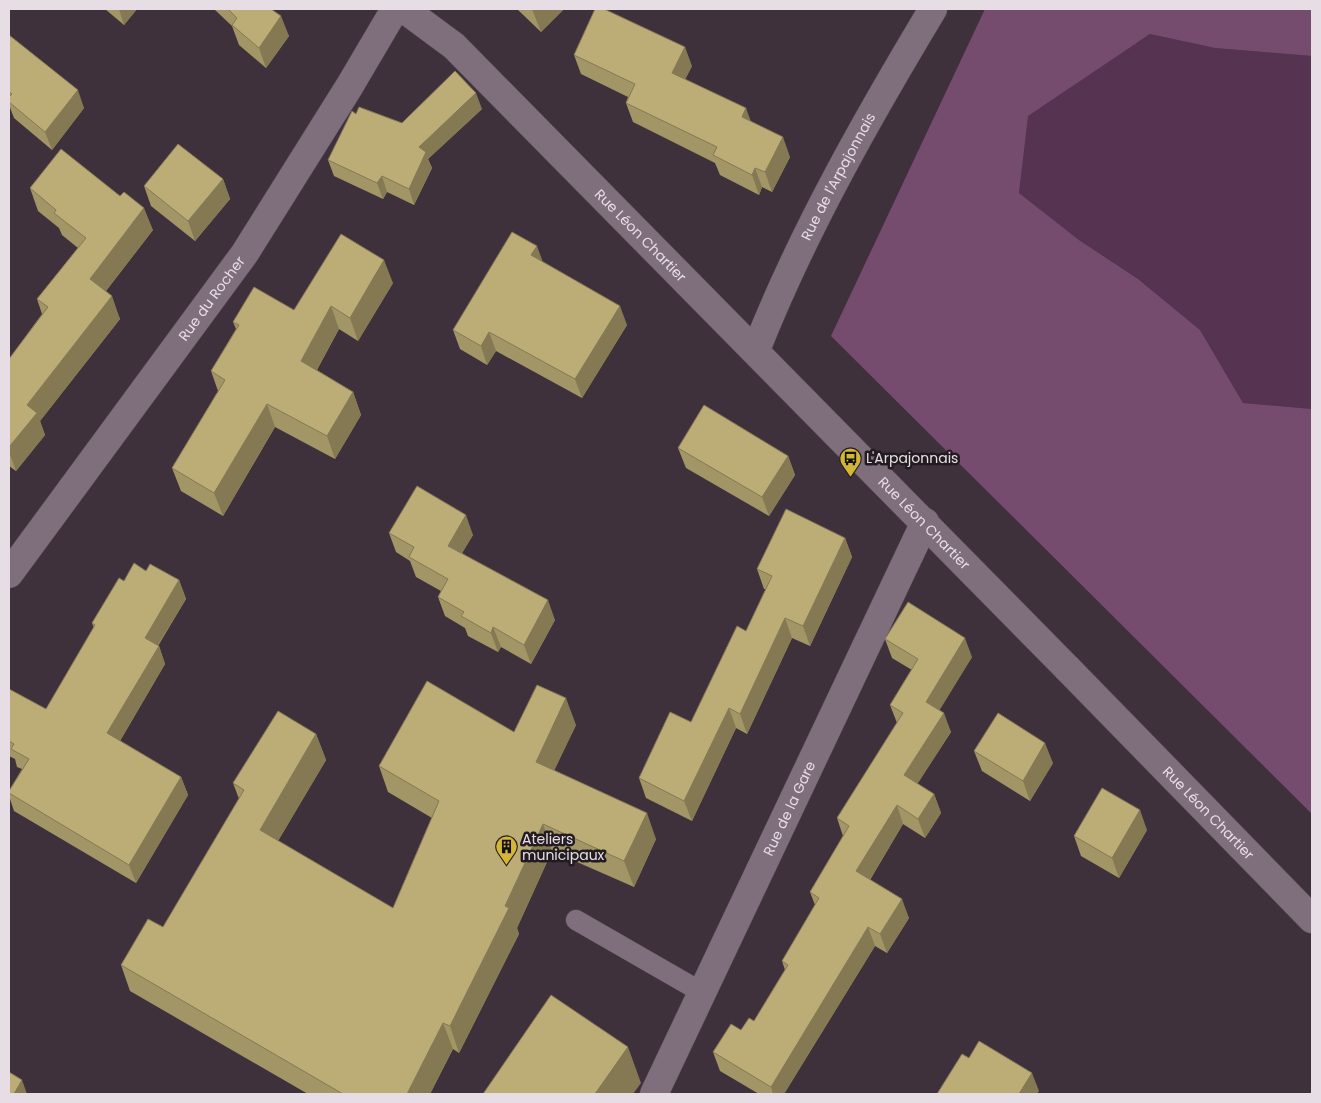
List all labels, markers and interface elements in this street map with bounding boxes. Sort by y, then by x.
street label: Rue de l'Arpajonnais [796,109,880,244]
street label: Rue Léon Chartier [590,184,691,286]
street label: Rue du Rocher [174,252,250,345]
bus stop icon: L'Arpajonnais [838,446,862,477]
place label: L'Arpajonnais [866,448,958,468]
street label: Rue Léon Chartier [874,472,975,574]
street label: Rue de la Gare [758,757,820,859]
street label: Rue Léon Chartier [1158,762,1259,864]
place label: Ateliers municipaux [522,829,605,865]
building icon: Ateliers municipaux [494,835,518,866]

